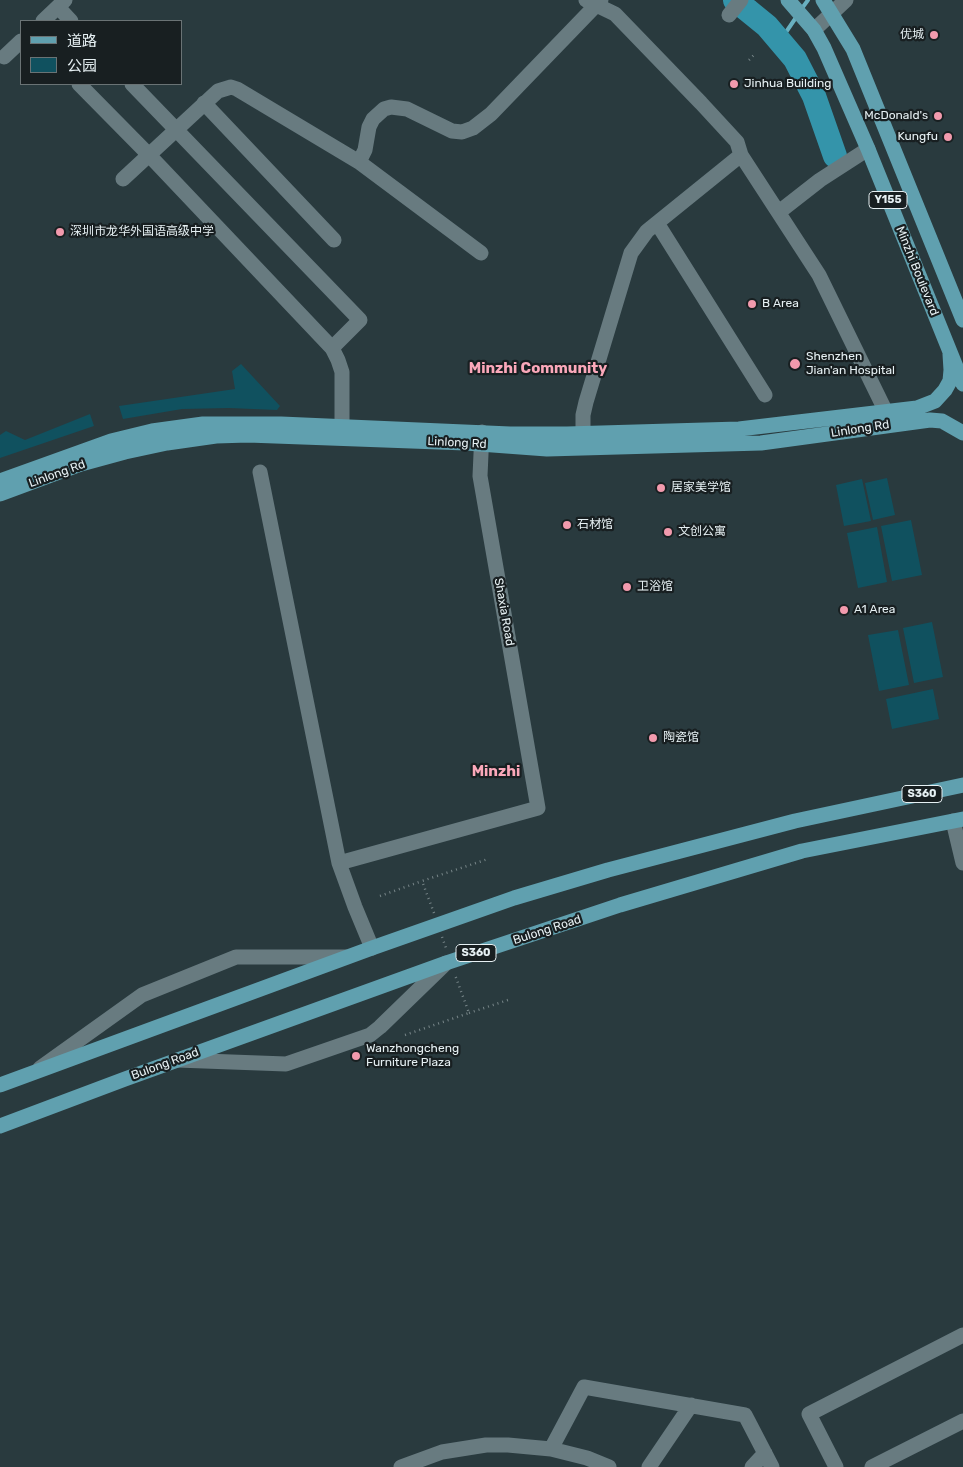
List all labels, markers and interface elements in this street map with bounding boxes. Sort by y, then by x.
legend [20,20,182,85]
place label: 优城 [900,28,924,42]
marker: 优城 [928,29,940,41]
text: 道路 [67,32,97,50]
text: 公园 [67,57,97,75]
place label: Jinhua Building [744,77,831,91]
marker: Jinhua Building [728,78,740,90]
place label: McDonald's [864,109,928,123]
marker: McDonald's [932,110,944,122]
place label: Kungfu [898,130,938,144]
marker: Kungfu [942,131,954,143]
road number: Y155 [869,192,907,208]
street label: Minzhi Boulevard [893,224,941,318]
place label: 深圳市龙华外国语高级中学 [70,225,214,239]
marker: 深圳市龙华外国语高级中学 [54,226,66,238]
place label: B Area [762,297,799,311]
marker: B Area [746,298,758,310]
place label: Shenzhen Jian'an Hospital [806,350,895,378]
marker: Shenzhen Jian'an Hospital [788,357,802,371]
district label: Minzhi Community [469,360,607,378]
street label: Linlong Rd [830,417,890,441]
street label: Linlong Rd [427,434,487,452]
street label: Linlong Rd [27,457,87,491]
place label: 居家美学馆 [671,481,731,495]
marker: 居家美学馆 [655,482,667,494]
place label: 石材馆 [577,518,613,532]
marker: 石材馆 [561,519,573,531]
place label: 文创公寓 [678,525,726,539]
marker: 文创公寓 [662,526,674,538]
street label: Shaxia Road [491,577,517,647]
place label: 卫浴馆 [637,580,673,594]
marker: 卫浴馆 [621,581,633,593]
place label: A1 Area [854,603,895,617]
marker: A1 Area [838,604,850,616]
place label: 陶瓷馆 [663,731,699,745]
marker: 陶瓷馆 [647,732,659,744]
district label: Minzhi [472,763,520,781]
road number: S360 [902,786,942,802]
street label: Bulong Road [511,912,583,948]
road number: S360 [456,944,496,961]
place label: Wanzhongcheng Furniture Plaza [366,1042,459,1070]
street label: Bulong Road [129,1045,201,1083]
marker: Wanzhongcheng Furniture Plaza [350,1050,362,1062]

